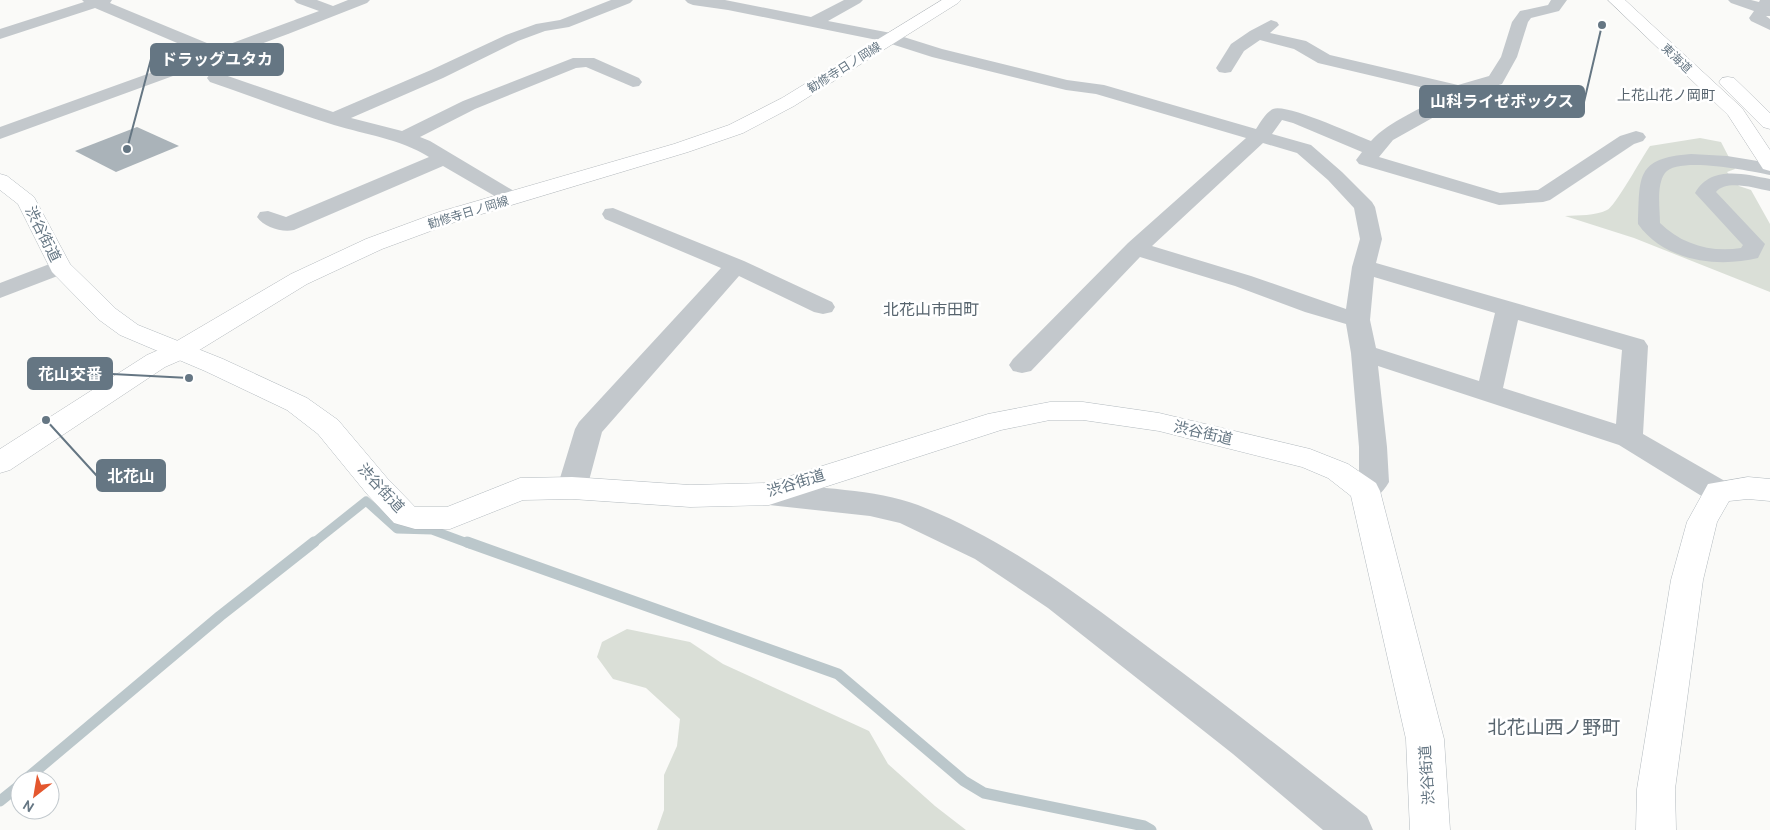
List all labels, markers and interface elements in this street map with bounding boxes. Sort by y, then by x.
street label: 勧修寺日ノ岡線 [804,38,884,96]
street label: 東海道 [1659,40,1695,76]
callout: ドラッグユタカ [151,44,283,75]
text: ドラッグユタカ [161,50,273,69]
callout: 山科ライゼボックス [1420,86,1584,117]
district label: 上花山花ノ岡町 [1617,86,1715,104]
text: 山科ライゼボックス [1430,92,1574,111]
street label: 勧修寺日ノ岡線 [426,193,510,231]
street label: 渋谷街道 [21,203,65,265]
district label: 北花山市田町 [883,300,979,319]
callout: 花山交番 [28,358,112,389]
text: 花山交番 [38,365,102,384]
street label: 渋谷街道 [1172,417,1234,449]
callout: 北花山 [97,460,165,491]
street label: 渋谷街道 [354,460,408,516]
street label: 渋谷街道 [765,466,827,500]
text: 北花山 [107,467,155,486]
district label: 北花山西ノ野町 [1487,716,1621,739]
street label: 渋谷街道 [1416,744,1438,806]
north arrow [10,770,60,820]
text: N [19,796,37,816]

